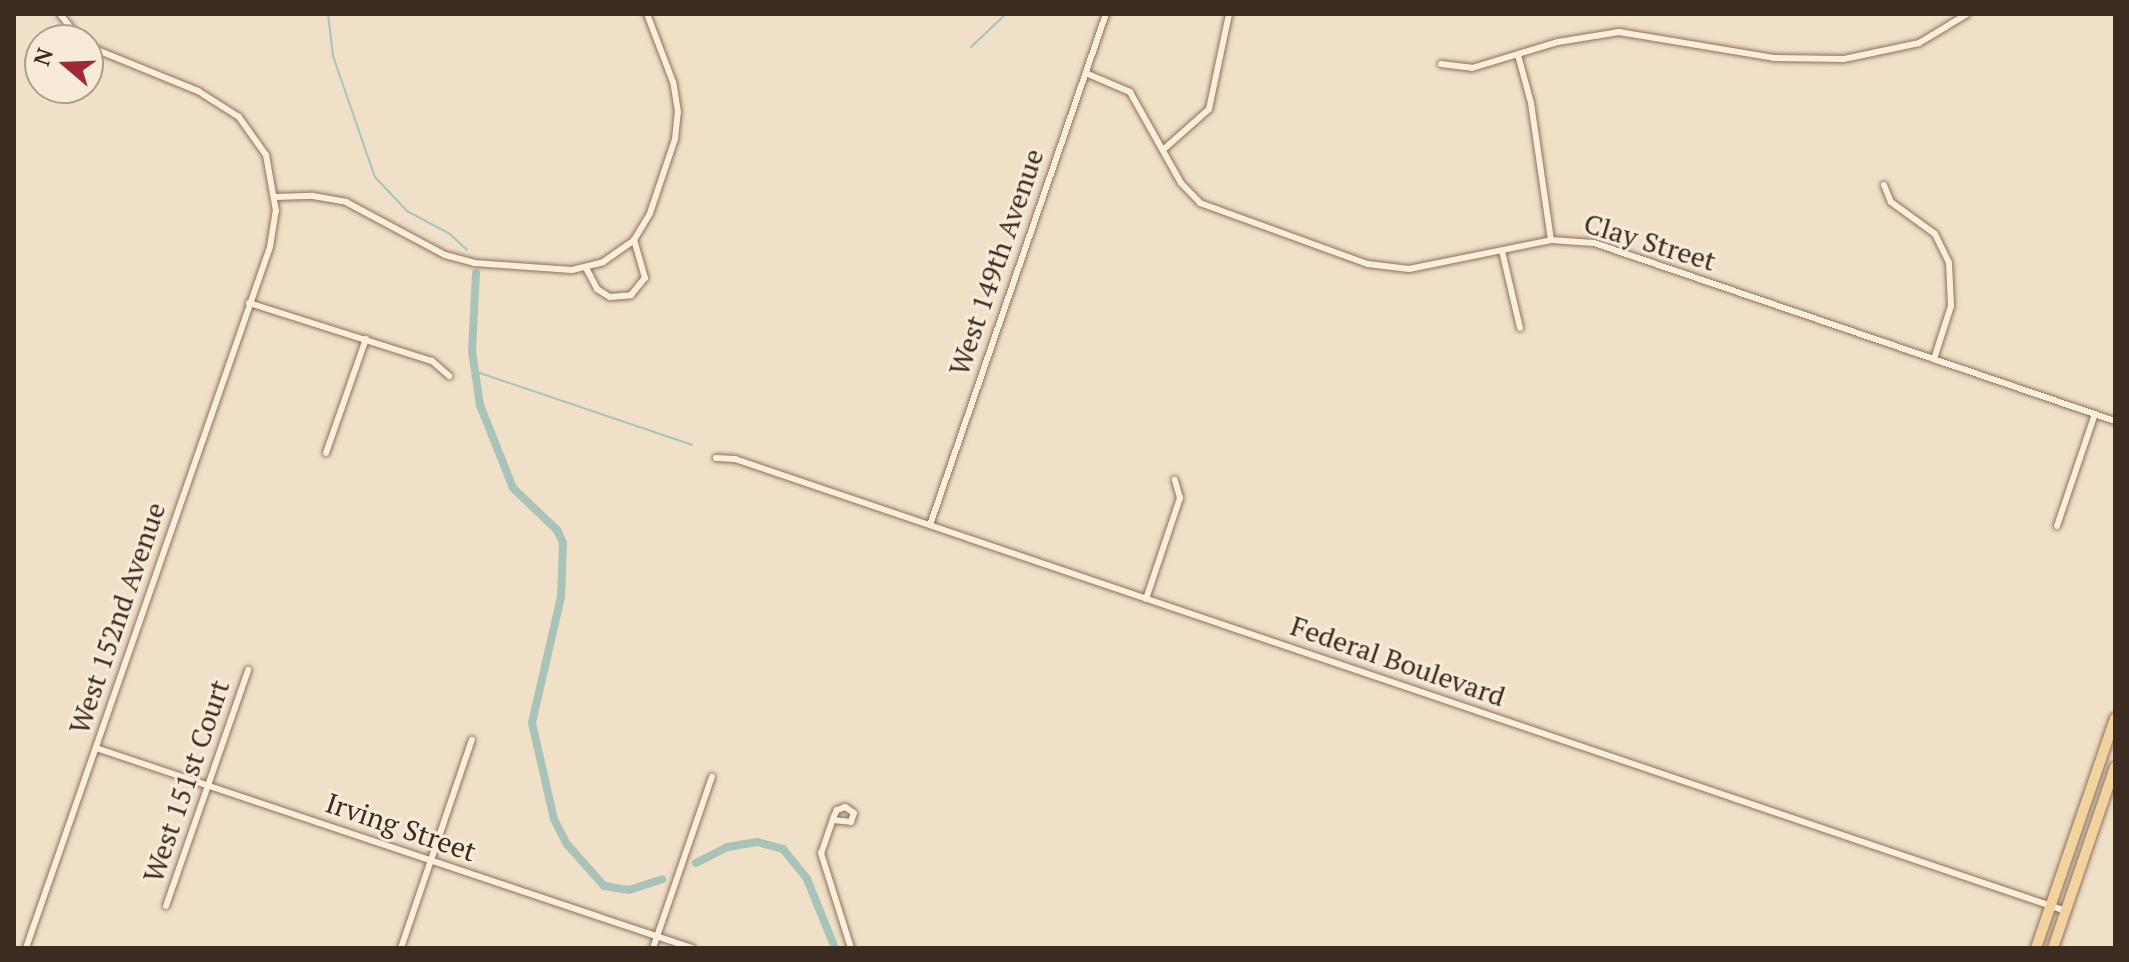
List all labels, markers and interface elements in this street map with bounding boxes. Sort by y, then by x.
north arrow [24,24,104,104]
text: N [26,44,59,69]
street label: West 149th Avenue [941,144,1051,380]
street label: Clay Street [1580,206,1720,278]
street label: West 152nd Avenue [62,498,172,738]
street label: Federal Boulevard [1286,609,1510,713]
street label: West 151st Court [136,675,236,887]
street label: Irving Street [322,786,480,868]

